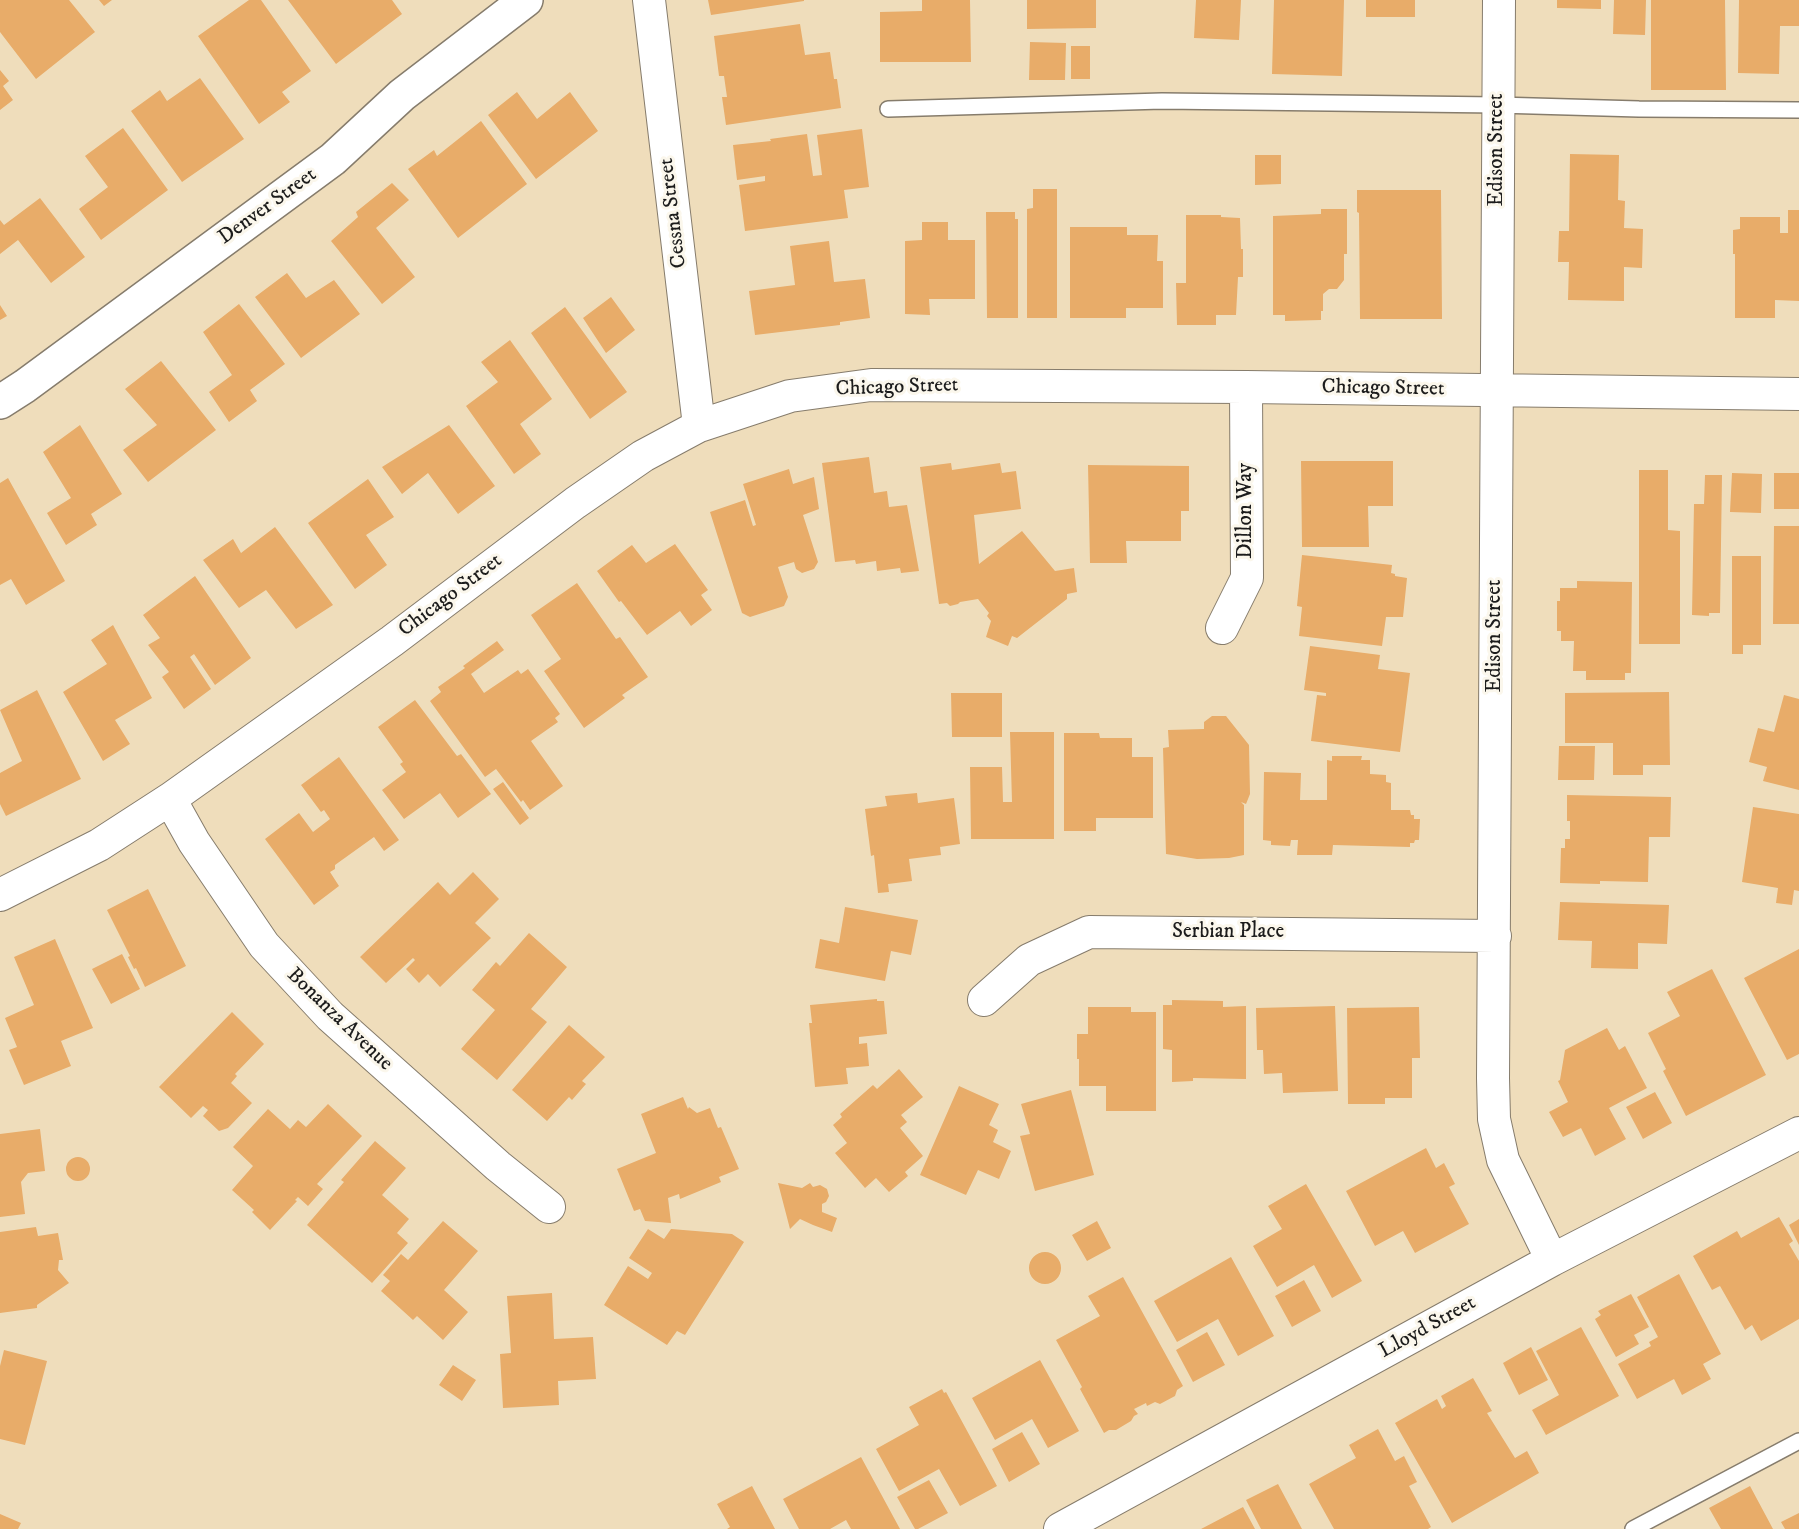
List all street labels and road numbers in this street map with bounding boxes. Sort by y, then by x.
street label: Edison Street [1485,93,1511,207]
street label: Cessna Street [655,157,693,269]
street label: Denver Street [214,163,322,251]
street label: Chicago Street [835,373,959,403]
street label: Chicago Street [1321,375,1445,403]
street label: Dillon Way [1234,463,1260,559]
street label: Chicago Street [394,549,508,643]
street label: Edison Street [1483,579,1509,693]
street label: Serbian Place [1172,920,1284,946]
street label: Bonanza Avenue [281,963,397,1077]
street label: Lloyd Street [1375,1291,1481,1365]

